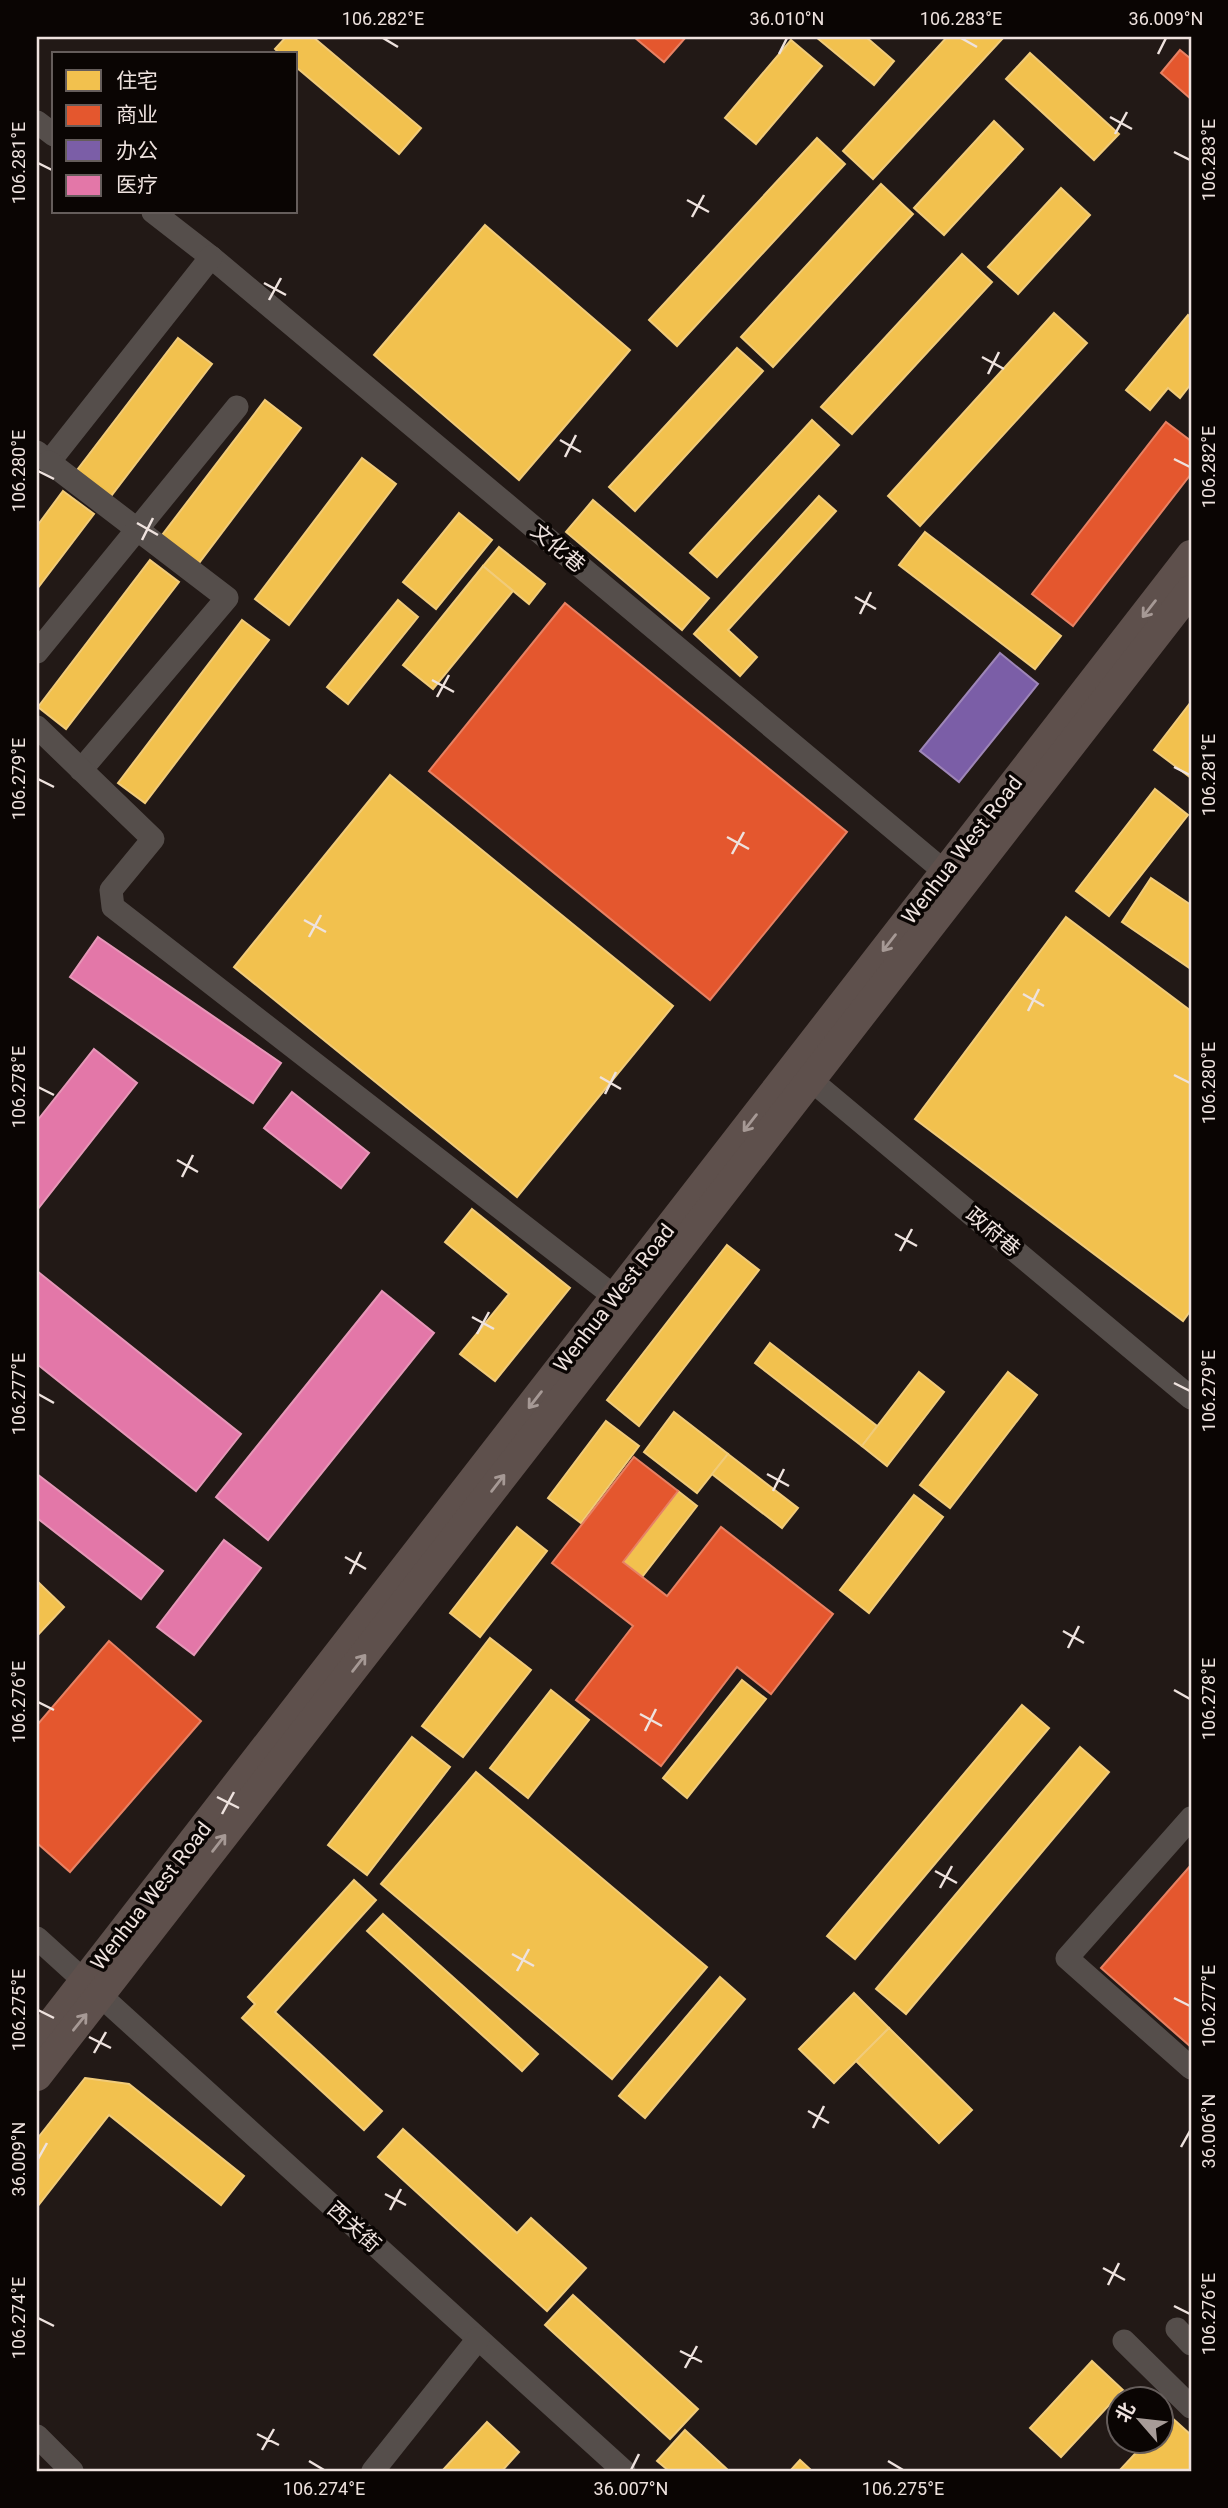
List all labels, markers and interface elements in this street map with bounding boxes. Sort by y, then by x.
text: 106.282°E [342,8,424,29]
text: 36.010°N [750,8,824,29]
text: 106.283°E [920,8,1002,29]
text: 36.009°N [1129,8,1203,29]
legend [52,52,298,214]
text: 住宅 [116,69,158,93]
text: 商业 [116,103,158,127]
text: 106.283°E [1198,119,1219,201]
text: 106.281°E [8,122,29,204]
text: 办公 [116,139,158,163]
text: 医疗 [116,173,158,197]
text: 106.282°E [1198,426,1219,508]
text: 106.280°E [8,430,29,512]
street label: 文化巷 [526,519,590,577]
one-way arrow [1142,599,1157,618]
text: 106.281°E [1198,734,1219,816]
text: 106.279°E [8,738,29,820]
street label: Wenhua West Road [897,771,1027,929]
one-way arrow [882,934,897,952]
text: 106.280°E [1198,1042,1219,1124]
text: 106.278°E [8,1046,29,1128]
one-way arrow [742,1113,757,1132]
street label: 政府巷 [961,1203,1025,1261]
street label: Wenhua West Road [549,1219,679,1377]
text: 106.279°E [1198,1350,1219,1432]
text: 106.277°E [8,1353,29,1435]
one-way arrow [528,1390,543,1408]
one-way arrow [490,1474,505,1493]
one-way arrow [351,1654,366,1673]
text: 106.278°E [1198,1658,1219,1740]
text: 106.276°E [8,1661,29,1743]
street label: Wenhua West Road [86,1817,216,1975]
one-way arrow [212,1834,227,1853]
text: 106.277°E [1198,1965,1219,2047]
text: 106.275°E [8,1969,29,2051]
one-way arrow [72,2014,87,2032]
text: 36.006°N [1198,2094,1219,2168]
text: 36.009°N [8,2122,29,2196]
street label: 西关街 [323,2197,385,2257]
text: 106.276°E [1198,2273,1219,2355]
text: 106.274°E [8,2277,29,2359]
north arrow [1106,2386,1176,2456]
text: 北 [1111,2398,1140,2426]
text: 106.274°E [283,2478,365,2499]
text: 36.007°N [594,2478,668,2499]
text: 106.275°E [862,2478,944,2499]

